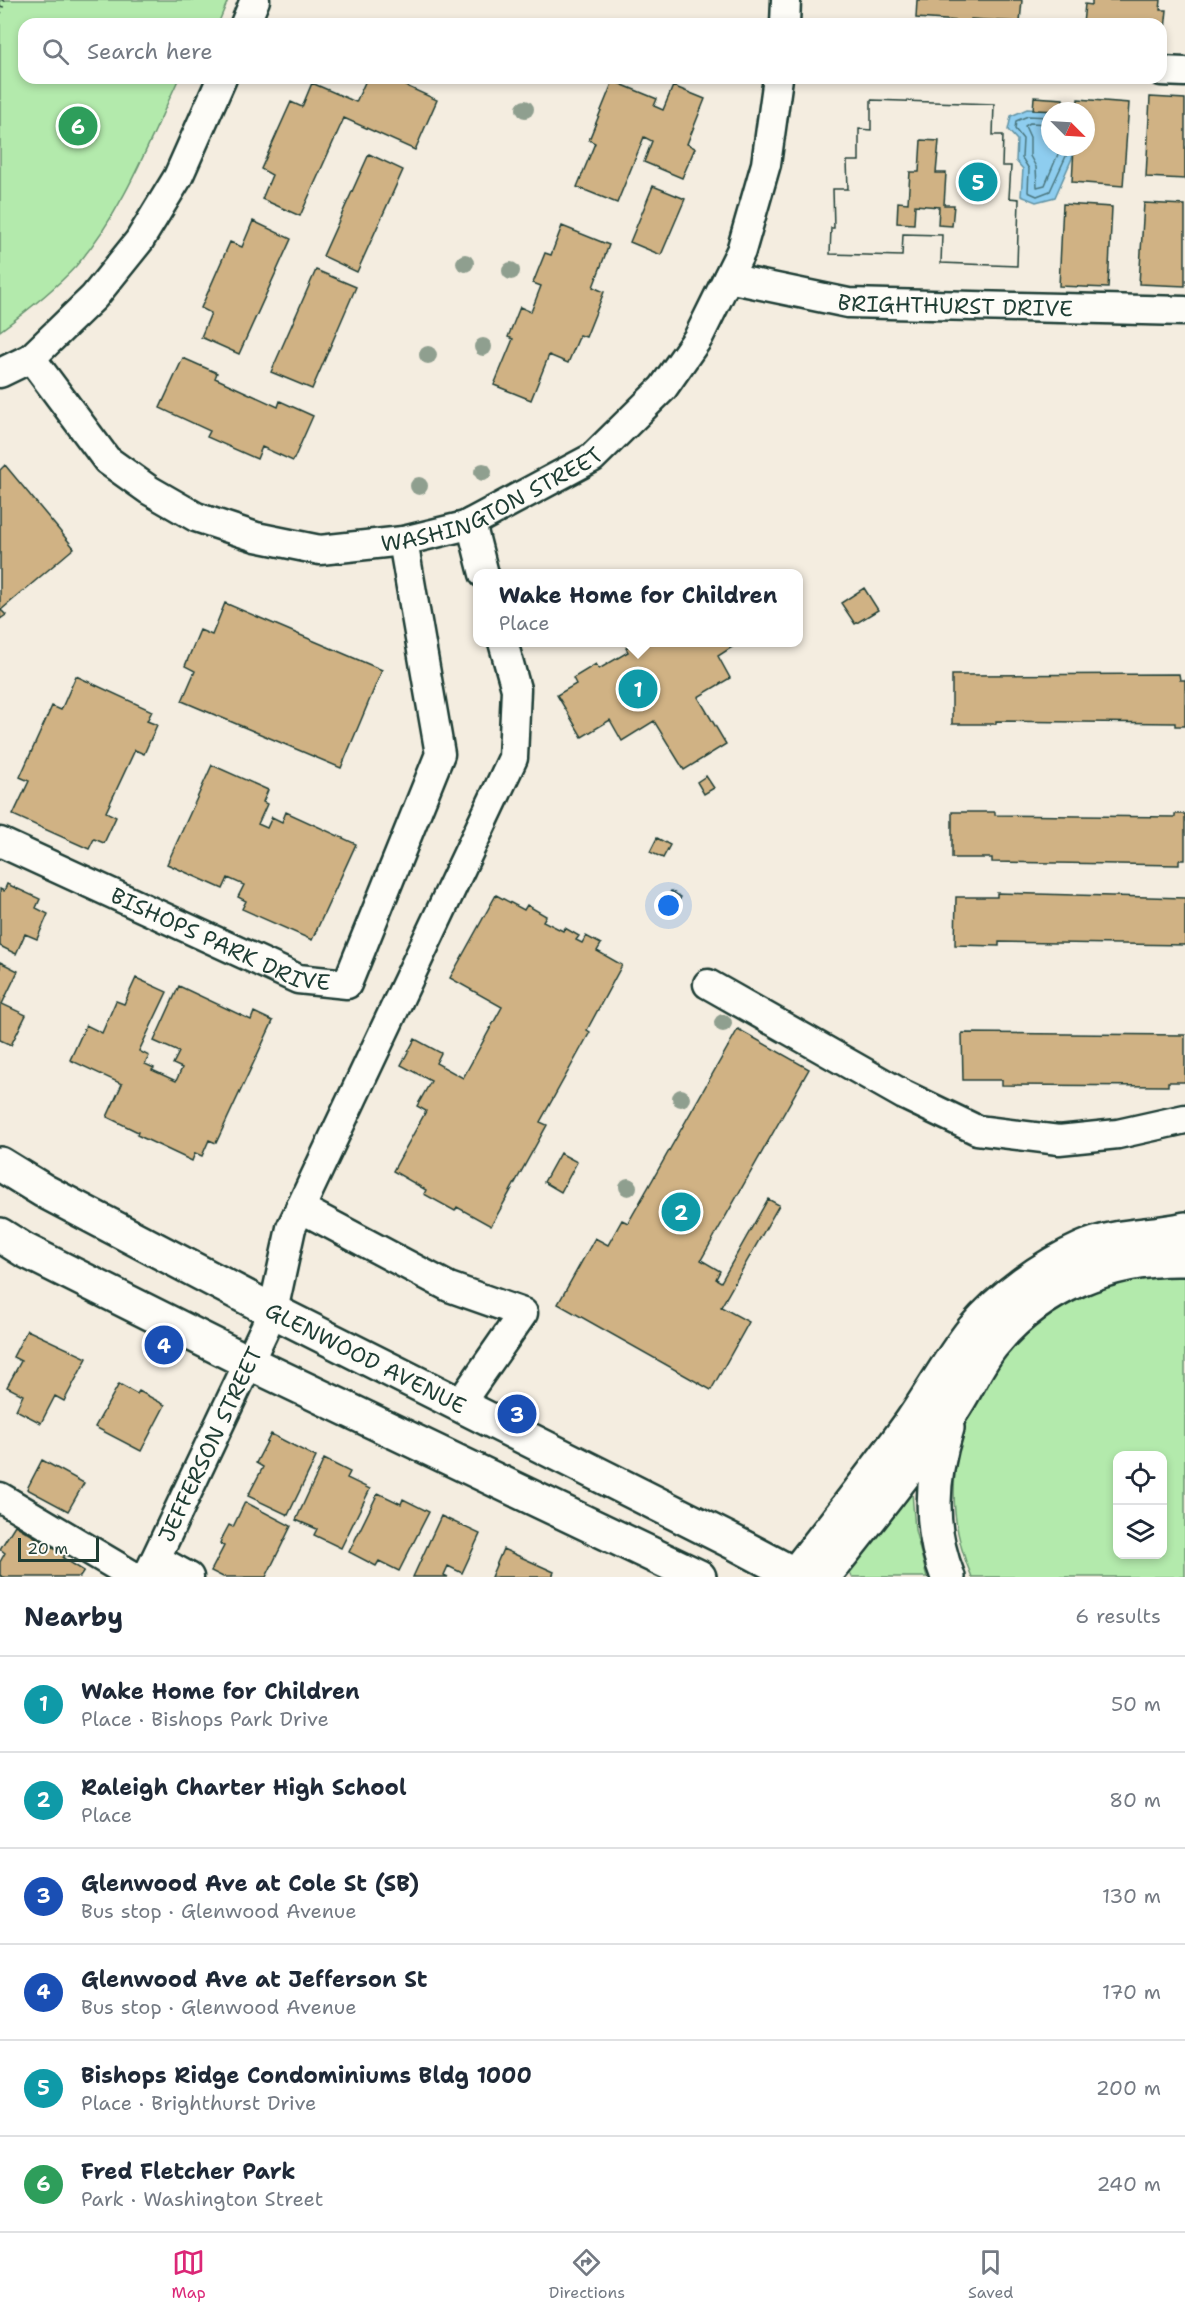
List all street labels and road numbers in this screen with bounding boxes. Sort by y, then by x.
street label: BRIGHTHURST DRIVE [835,287,1073,323]
street label: WASHINGTON STREET [379,440,610,558]
street label: BISHOPS PARK DRIVE [106,880,332,997]
street label: GLENWOOD AVENUE [261,1295,471,1420]
street label: JEFFERSON STREET [151,1341,269,1547]

